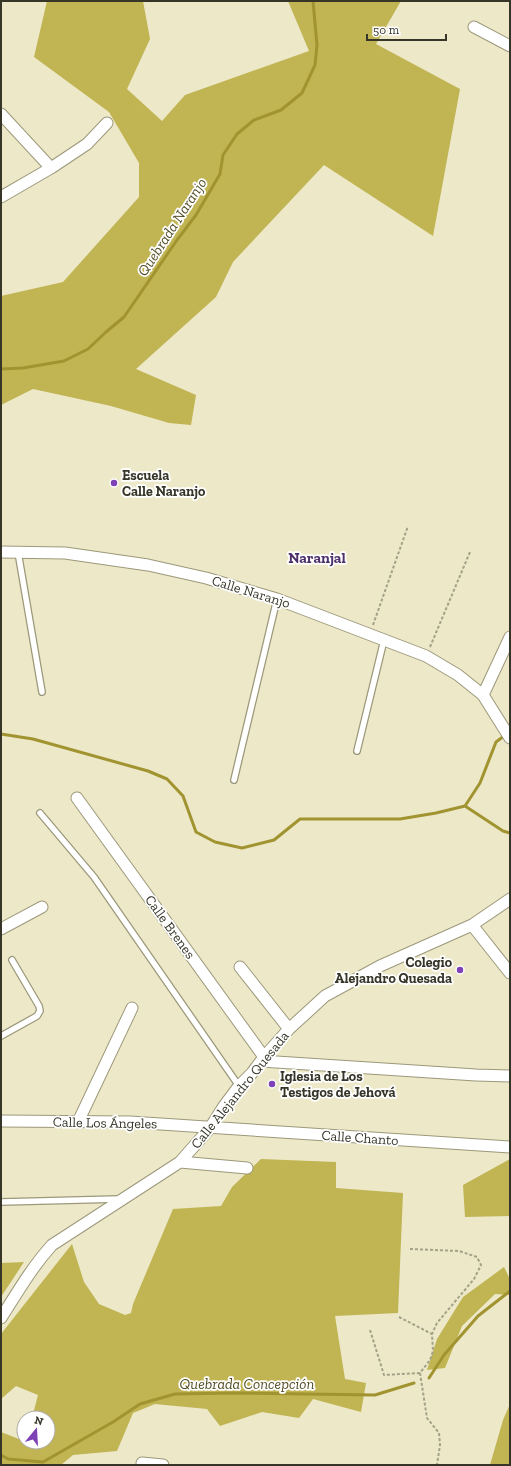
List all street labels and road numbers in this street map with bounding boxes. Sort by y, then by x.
street label: Calle Naranjo [210,572,292,612]
street label: Calle Brenes [141,892,199,962]
street label: Calle Alejandro Quesada [187,1028,293,1152]
street label: Calle Los Ángeles [53,1114,157,1132]
street label: Calle Chanto [321,1127,399,1149]

